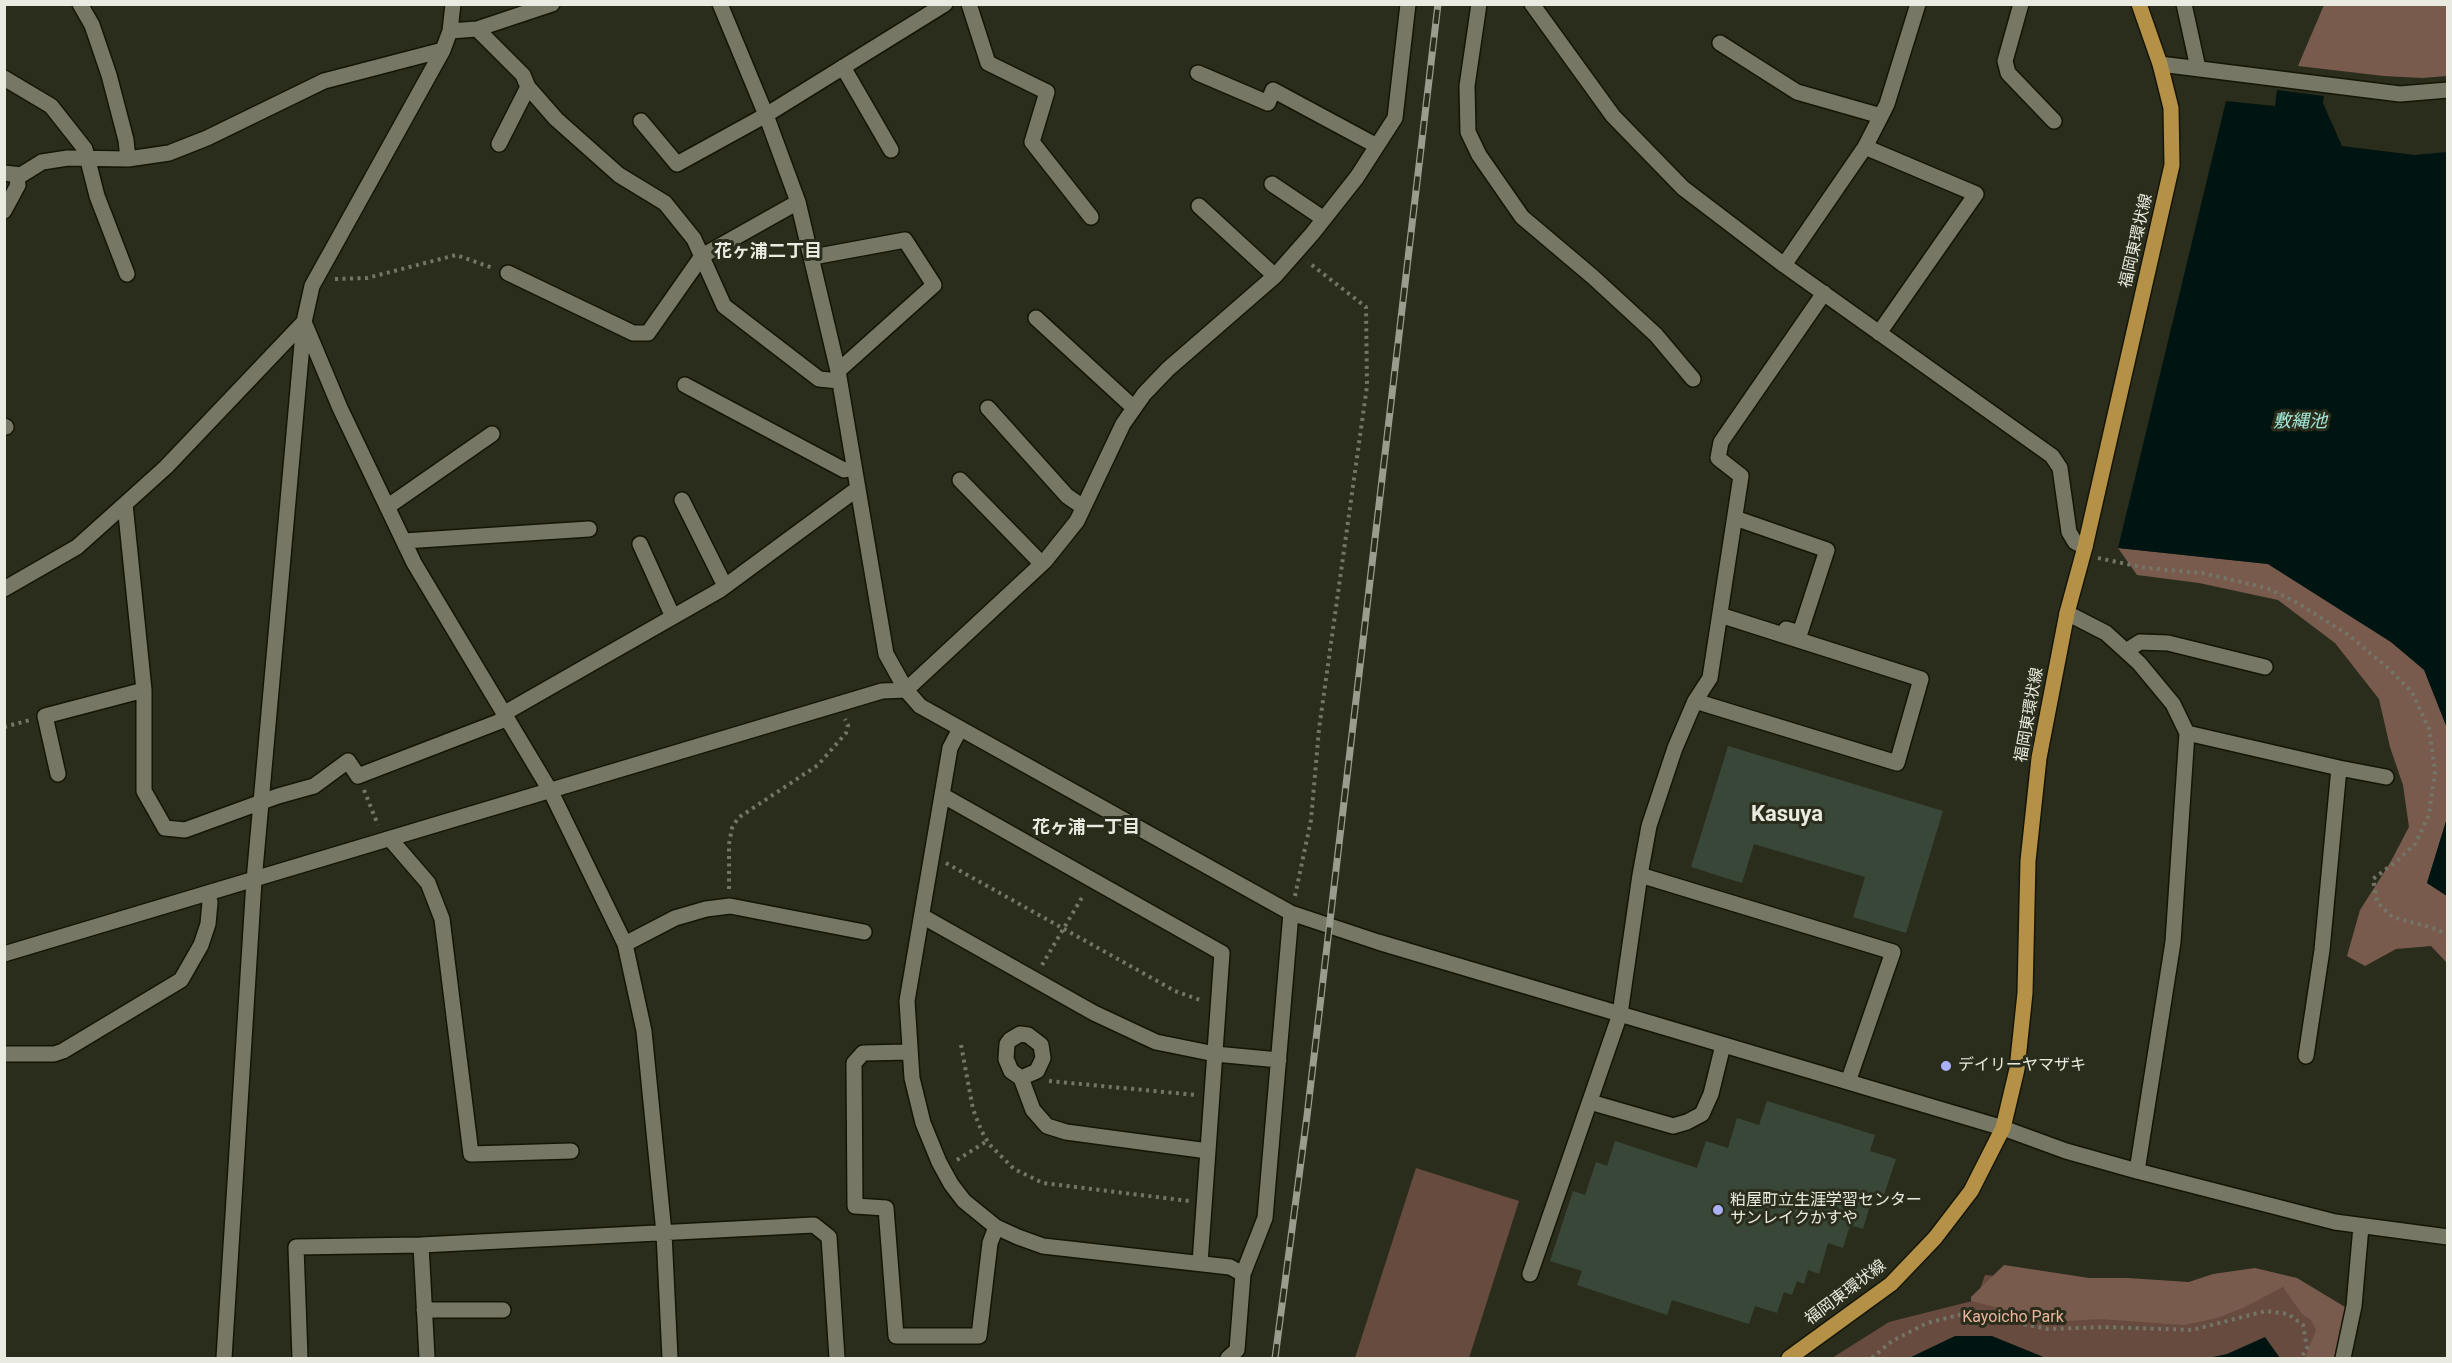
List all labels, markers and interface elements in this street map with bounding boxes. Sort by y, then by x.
street label: 福岡東環状線 [2117,192,2157,290]
district label: 花ヶ浦二丁目 [714,241,822,263]
water label: 敷縄池 [2273,411,2327,433]
street label: 福岡東環状線 [2012,666,2048,764]
district label: Kasuya [1751,802,1823,828]
district label: 花ヶ浦一丁目 [1032,817,1140,839]
place label: デイリーヤマザキ [1958,1056,2086,1076]
marker: デイリーヤマザキ [1939,1059,1953,1073]
place label: 粕屋町立生涯学習センター サンレイクかすや [1730,1191,1922,1229]
marker: 粕屋町立生涯学習センター サンレイクかすや [1711,1203,1725,1217]
street label: 福岡東環状線 [1802,1256,1890,1330]
park label: Kayoicho Park [1962,1308,2064,1328]

